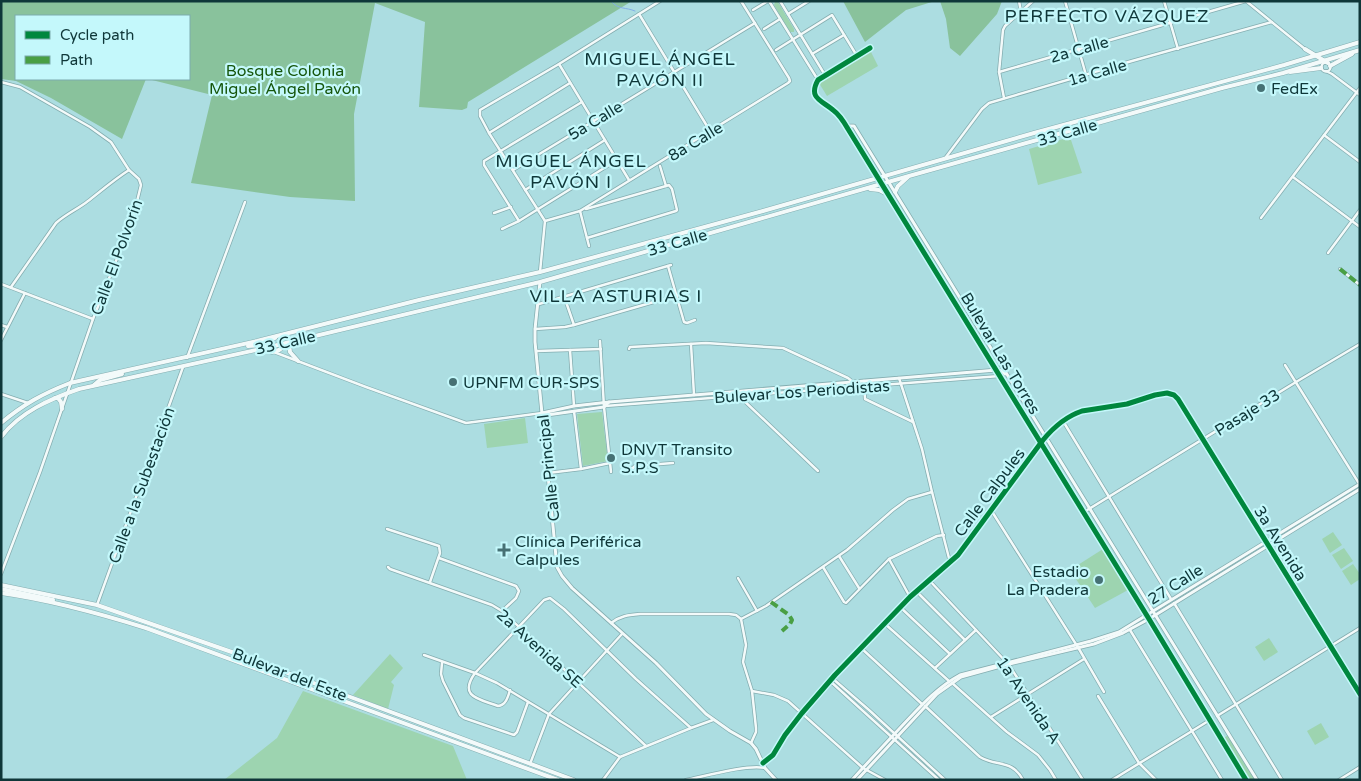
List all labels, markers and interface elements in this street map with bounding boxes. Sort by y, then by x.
district label: PERFECTO VÁZQUEZ [1005,5,1209,27]
legend [15,15,190,80]
text: Cycle path [60,26,134,44]
street label: 2a Calle [1048,32,1111,68]
district label: MIGUEL ÁNGEL PAVÓN II [584,48,736,91]
text: Path [60,51,93,69]
street label: 1a Calle [1066,55,1129,91]
park label: Bosque Colonia Miguel Ángel Pavón [209,61,361,99]
place label: FedEx [1271,79,1318,99]
marker: FedEx [1255,82,1267,94]
street label: 5a Calle [565,97,627,145]
street label: 33 Calle [1035,115,1100,151]
street label: 8a Calle [665,118,727,166]
district label: MIGUEL ÁNGEL PAVÓN I [495,150,647,193]
street label: Calle El Polvorín [87,197,147,318]
street label: 33 Calle [645,225,710,261]
district label: VILLA ASTURIAS I [530,285,702,307]
street label: Bulevar Las Torres [956,289,1044,418]
street label: 33 Calle [253,326,317,360]
place label: UPNFM CUR-SPS [463,373,600,393]
marker: UPNFM CUR-SPS [447,376,459,388]
street label: Bulevar Los Periodistas [714,376,891,408]
street label: Pasaje 33 [1211,385,1284,441]
street label: Calle a la Subestación [104,404,180,566]
street label: Calle Principal [533,413,565,522]
place label: DNVT Transito S.P.S [621,440,732,478]
street label: Calle Calpules [950,444,1030,541]
marker: DNVT Transito S.P.S [605,452,617,464]
street label: 3a Avenida [1249,502,1311,585]
place label: Clínica Periférica Calpules [515,532,642,570]
marker: Clínica Periférica Calpules [497,543,511,557]
street label: 27 Calle [1144,560,1207,610]
place label: Estadio La Pradera [1007,562,1089,600]
marker: Estadio La Pradera [1093,574,1105,586]
street label: 2a Avenida SE [492,605,587,693]
street label: Bulevar del Este [229,644,350,706]
street label: 1a Avenida A [992,653,1065,748]

